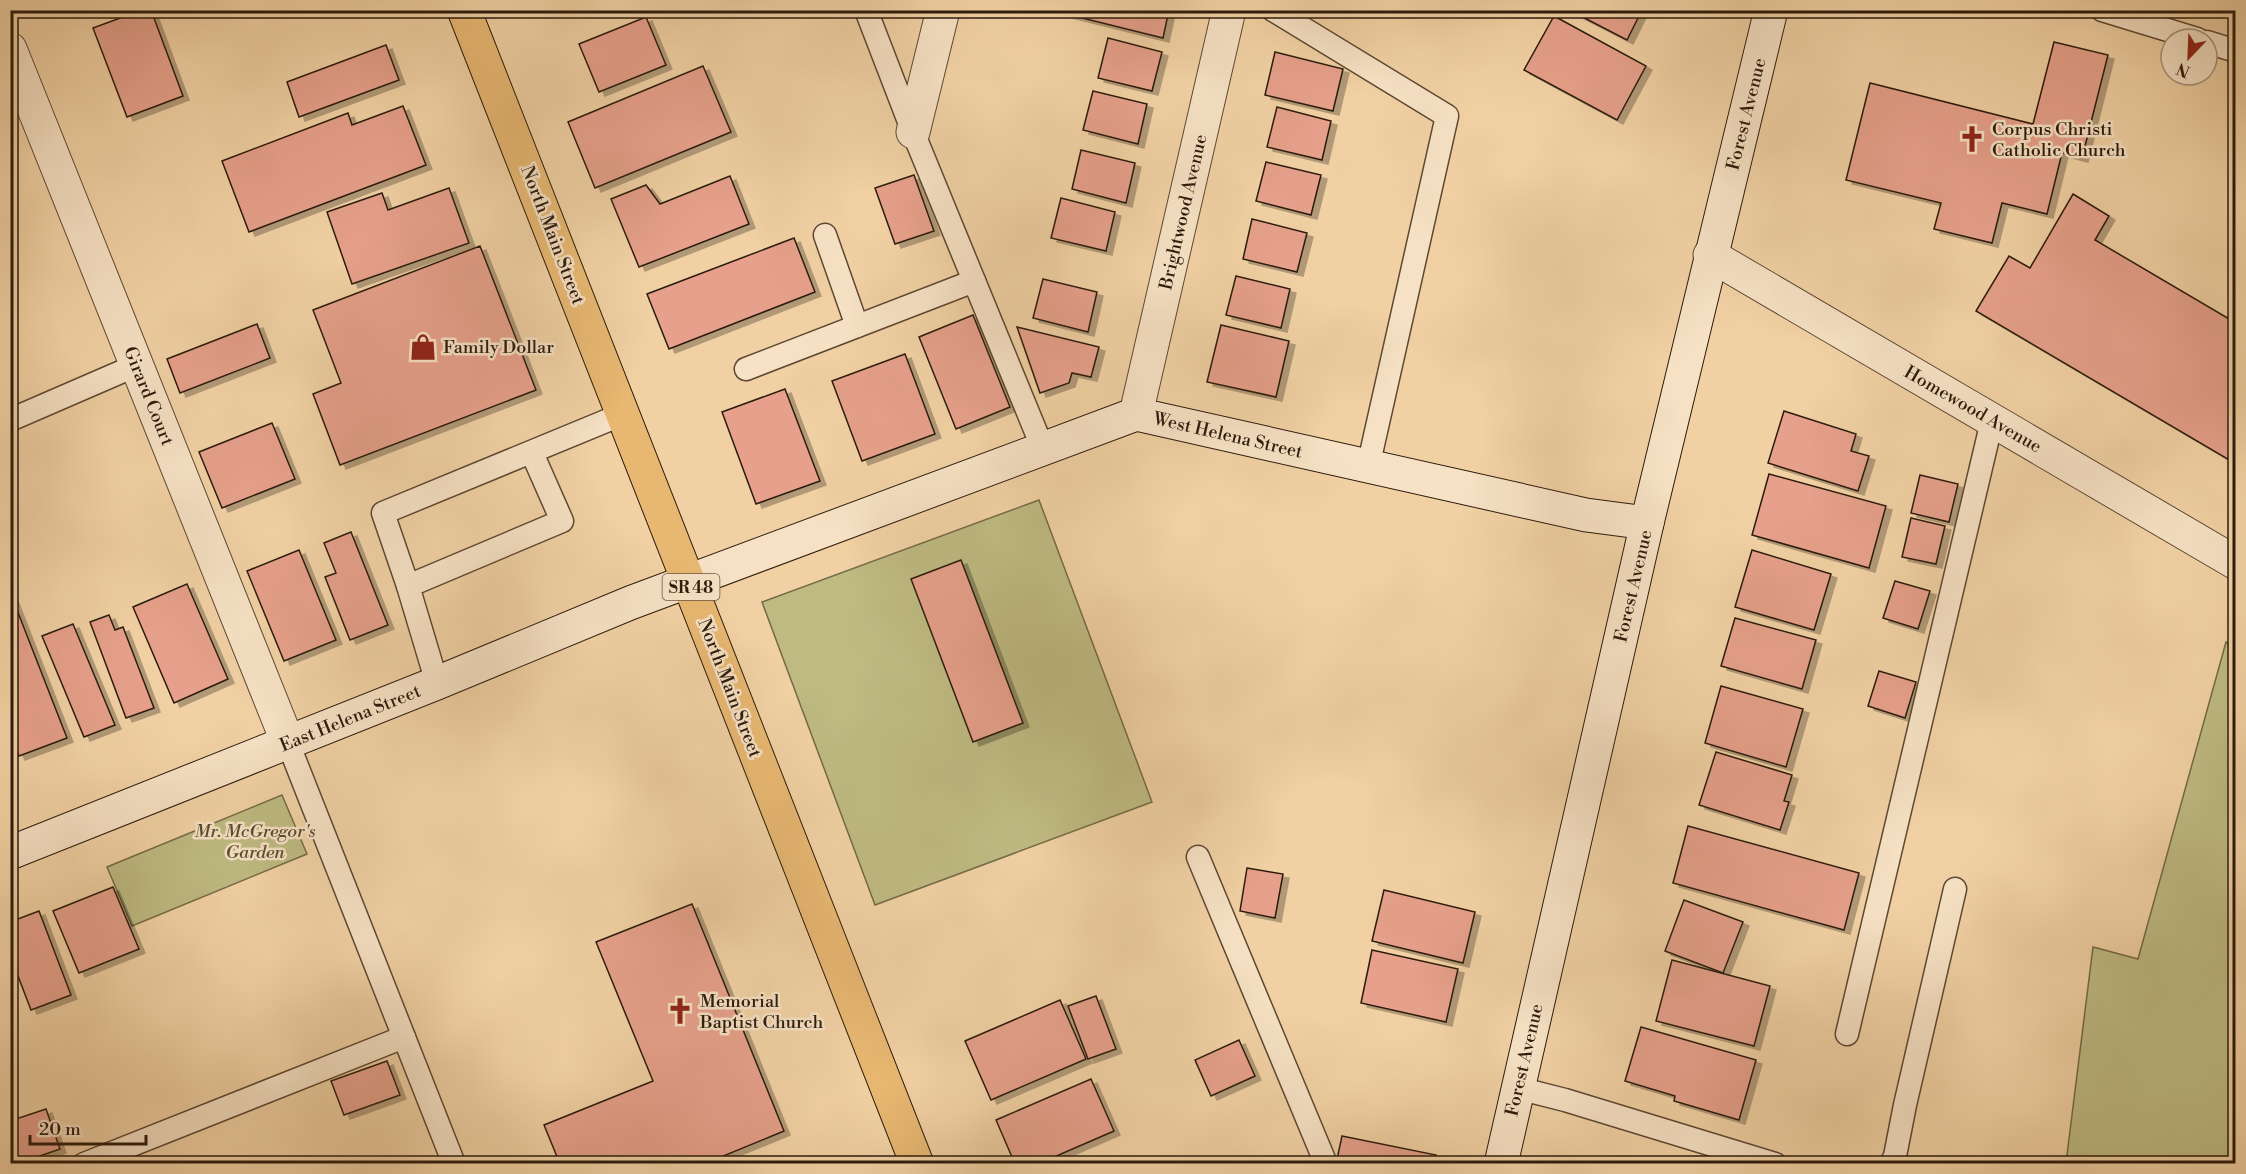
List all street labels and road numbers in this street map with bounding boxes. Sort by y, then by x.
street label: Forest Avenue [1721,56,1772,173]
street label: Brightwood Avenue [1154,132,1213,293]
street label: North Main Street [515,162,590,308]
street label: Girard Court [118,343,179,450]
street label: Homewood Avenue [1900,361,2046,458]
street label: West Helena Street [1150,407,1305,464]
street label: Forest Avenue [1609,528,1658,645]
road number: SR 48 [662,574,720,600]
street label: North Main Street [692,615,767,761]
street label: East Helena Street [276,679,425,757]
street label: Forest Avenue [1500,1002,1549,1119]

